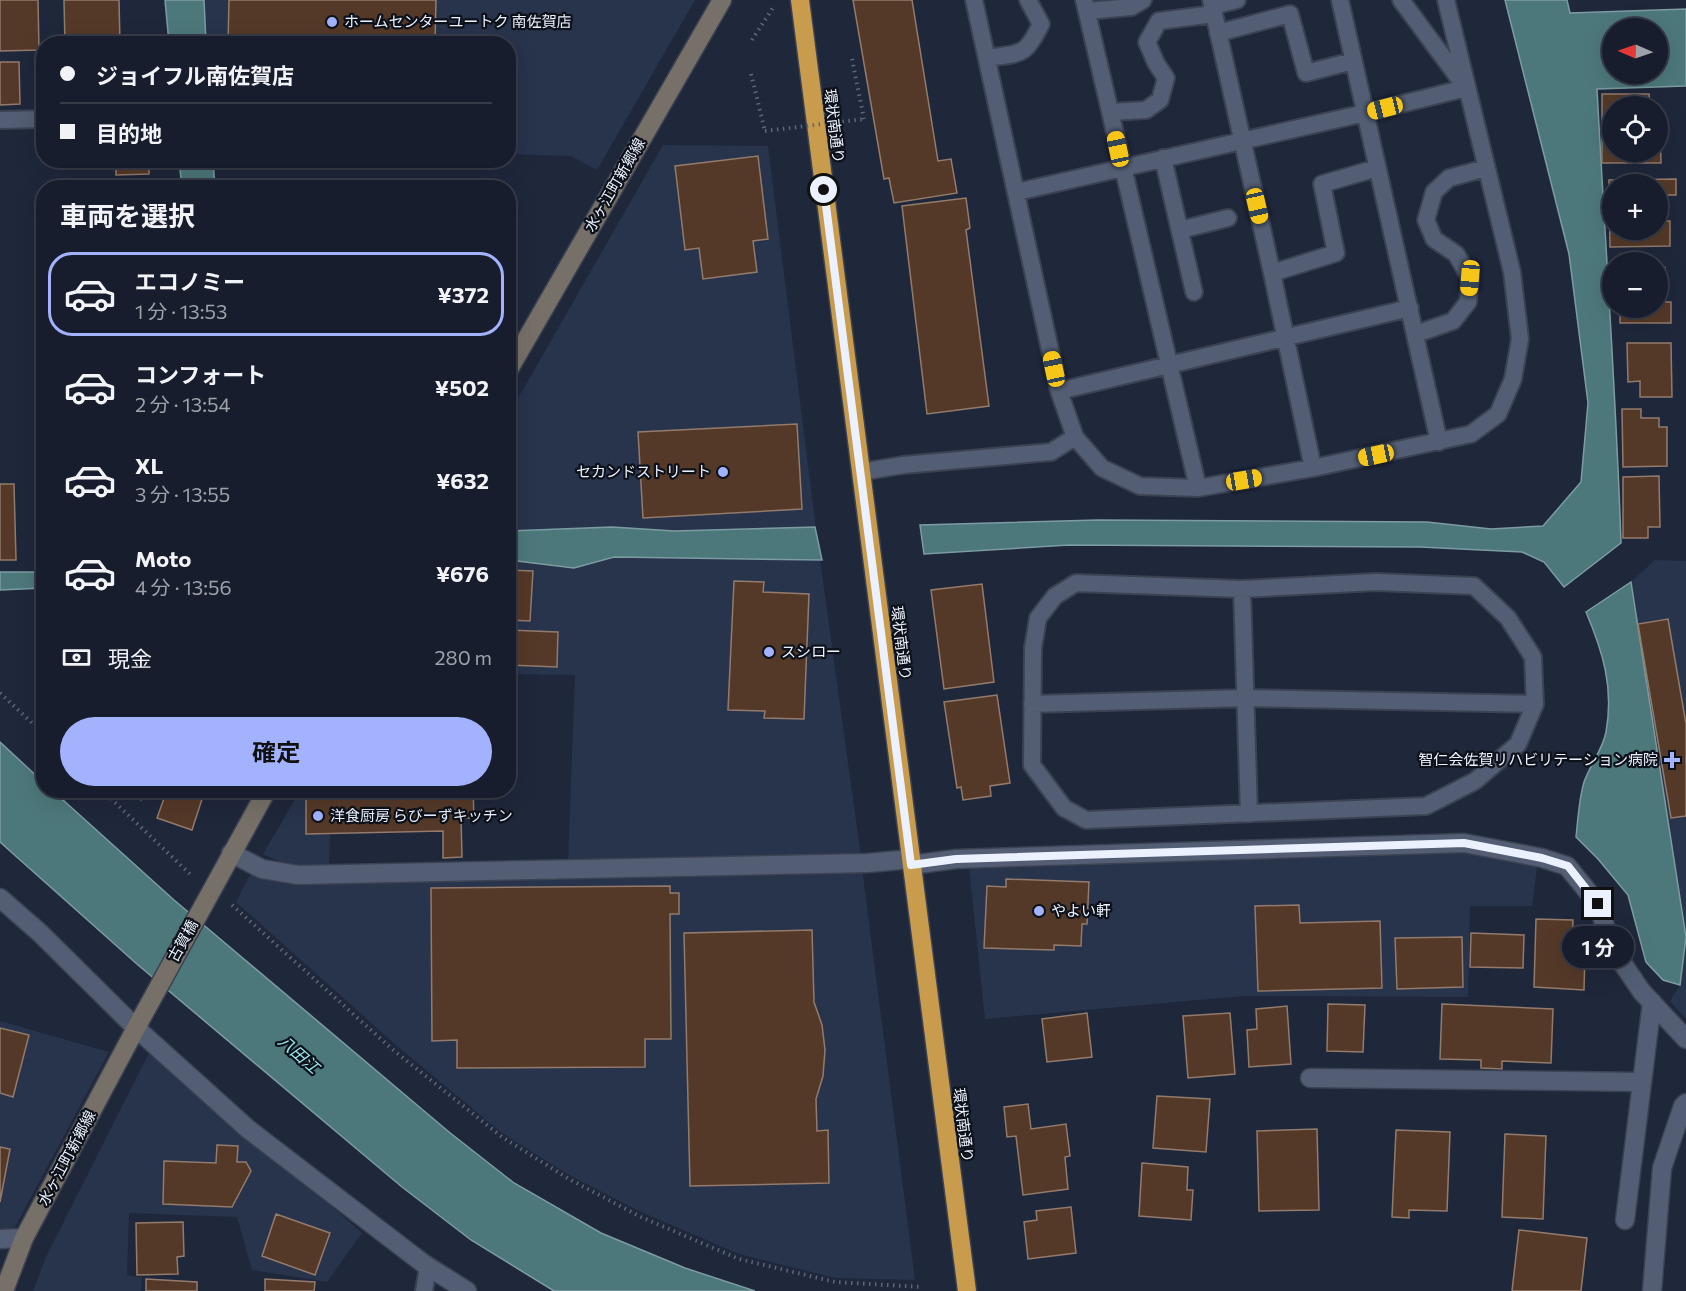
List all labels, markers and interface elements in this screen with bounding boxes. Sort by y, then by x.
place label: ホームセンターユートク 南佐賀店 [344,12,571,30]
marker: ホームセンターユートク 南佐賀店 [325,15,339,29]
north arrow [1602,18,1668,84]
map controls [1602,18,1668,318]
text: ジョイフル南佐賀店 [96,62,294,89]
street label: 環状南通り [821,88,848,164]
car [1365,95,1405,121]
button: locate [1602,96,1668,162]
text: 目的地 [96,120,162,147]
car [1105,130,1131,168]
street label: 水ヶ江町新郷線 [580,135,648,234]
button: + [1602,174,1668,240]
route start [810,176,837,203]
car [1244,186,1270,226]
text: 車両を選択 [60,199,195,232]
button: − [1602,252,1668,318]
car [1459,259,1481,297]
icon: car [63,267,117,321]
text: エコノミー [135,268,245,295]
text: ¥372 [438,281,489,308]
text: 1 分 · 13:53 [135,299,227,323]
car [1041,350,1067,388]
icon: car [63,360,117,414]
text: コンフォート [135,361,266,388]
text: ¥502 [435,374,489,401]
text: 2 分 · 13:54 [135,392,230,416]
car [1357,442,1395,468]
text: XL [135,452,163,479]
icon: car [63,453,117,507]
place label: セカンドストリート [576,462,711,480]
marker: セカンドストリート [716,465,730,479]
text: ¥632 [436,467,489,494]
car [1225,468,1263,492]
text: 3 分 · 13:55 [135,482,230,506]
text: Moto [135,545,191,572]
icon: car [63,546,117,600]
text: ¥676 [436,560,489,587]
text: 4 分 · 13:56 [135,575,232,599]
street label: 環状南通り [888,605,915,681]
icon: cash [60,641,93,674]
place label: スシロー [781,642,841,660]
text: 現金 [108,645,152,672]
text: 280 m [434,645,492,669]
marker: スシロー [762,645,776,659]
button: 確定 [60,717,492,786]
place label: 智仁会佐賀リハビリテーション病院 [1418,750,1658,768]
marker: 智仁会佐賀リハビリテーション病院 [1663,751,1681,769]
place label: 洋食厨房 らびーずキッチン [330,806,513,824]
marker: 洋食厨房 らびーずキッチン [311,809,325,823]
route end [1584,890,1611,917]
place label: やよい軒 [1051,901,1111,919]
marker: やよい軒 [1032,904,1046,918]
street label: 古賀橋 [163,916,201,965]
callout: 1 分 [1562,925,1634,967]
text: 1 分 [1582,935,1614,959]
water label: 八田江 [275,1031,325,1078]
street label: 環状南通り [950,1087,977,1163]
street label: 水ヶ江町新郷線 [34,1107,99,1208]

